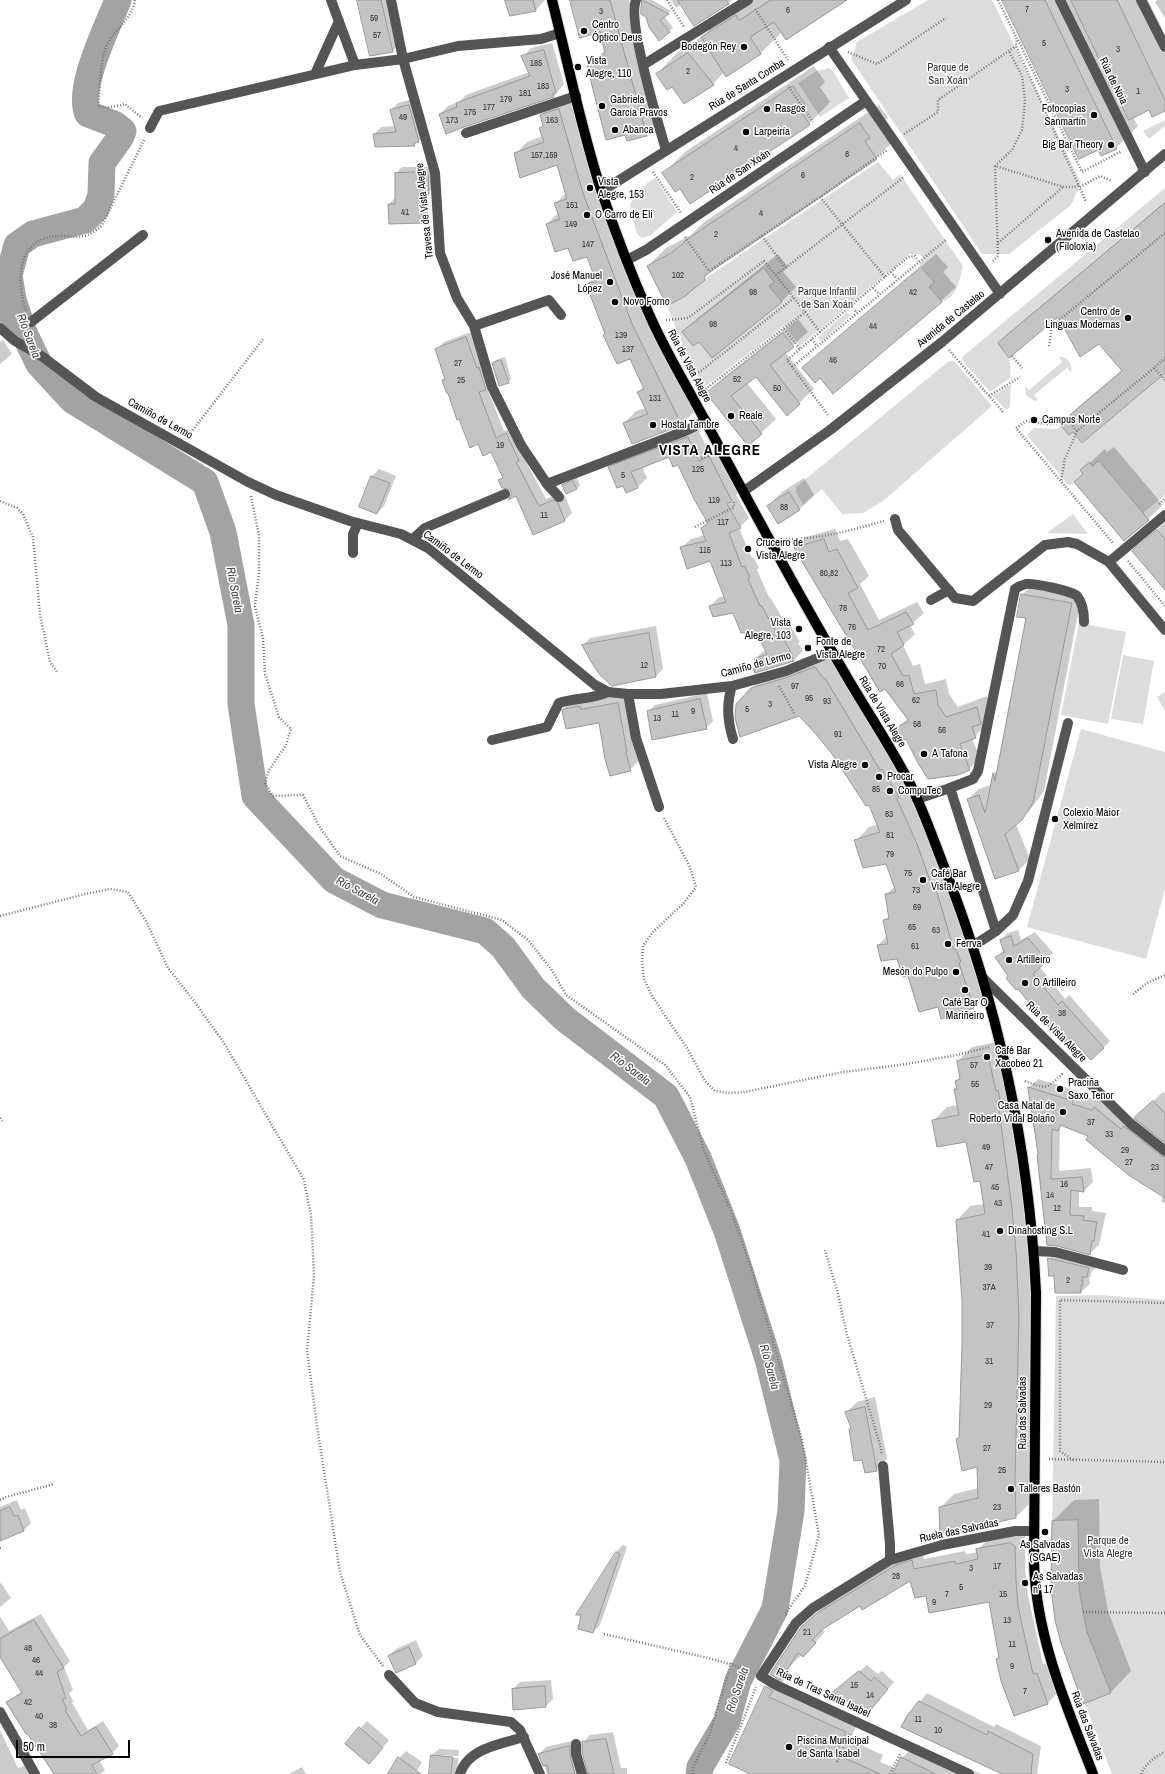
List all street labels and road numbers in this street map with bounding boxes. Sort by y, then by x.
street label: Rúa de Noia [1096,55,1130,107]
street label: Rúa de Santa Comba [707,56,787,114]
street label: Rúa de San Xoán [707,147,773,197]
street label: Travesa de Vista Alegre [413,162,437,260]
street label: Avenida de Castelao [914,288,988,350]
street label: Rúa de Vista Alegre [664,327,714,405]
street label: Camiño de Lermo [125,396,195,442]
street label: Camiño de Lermo [420,528,486,582]
street label: Camiño de Lermo [719,649,793,681]
street label: Rúa de Vista Alegre [856,674,908,750]
street label: Rúa de Vista Alegre [1023,999,1089,1065]
street label: Rúa das Salvadas [1016,1376,1030,1450]
street label: Ruela das Salvadas [918,1516,1000,1546]
street label: Rúa de Tras Santa Isabel [774,1665,872,1721]
street label: Rúa das Salvadas [1068,1689,1106,1763]

